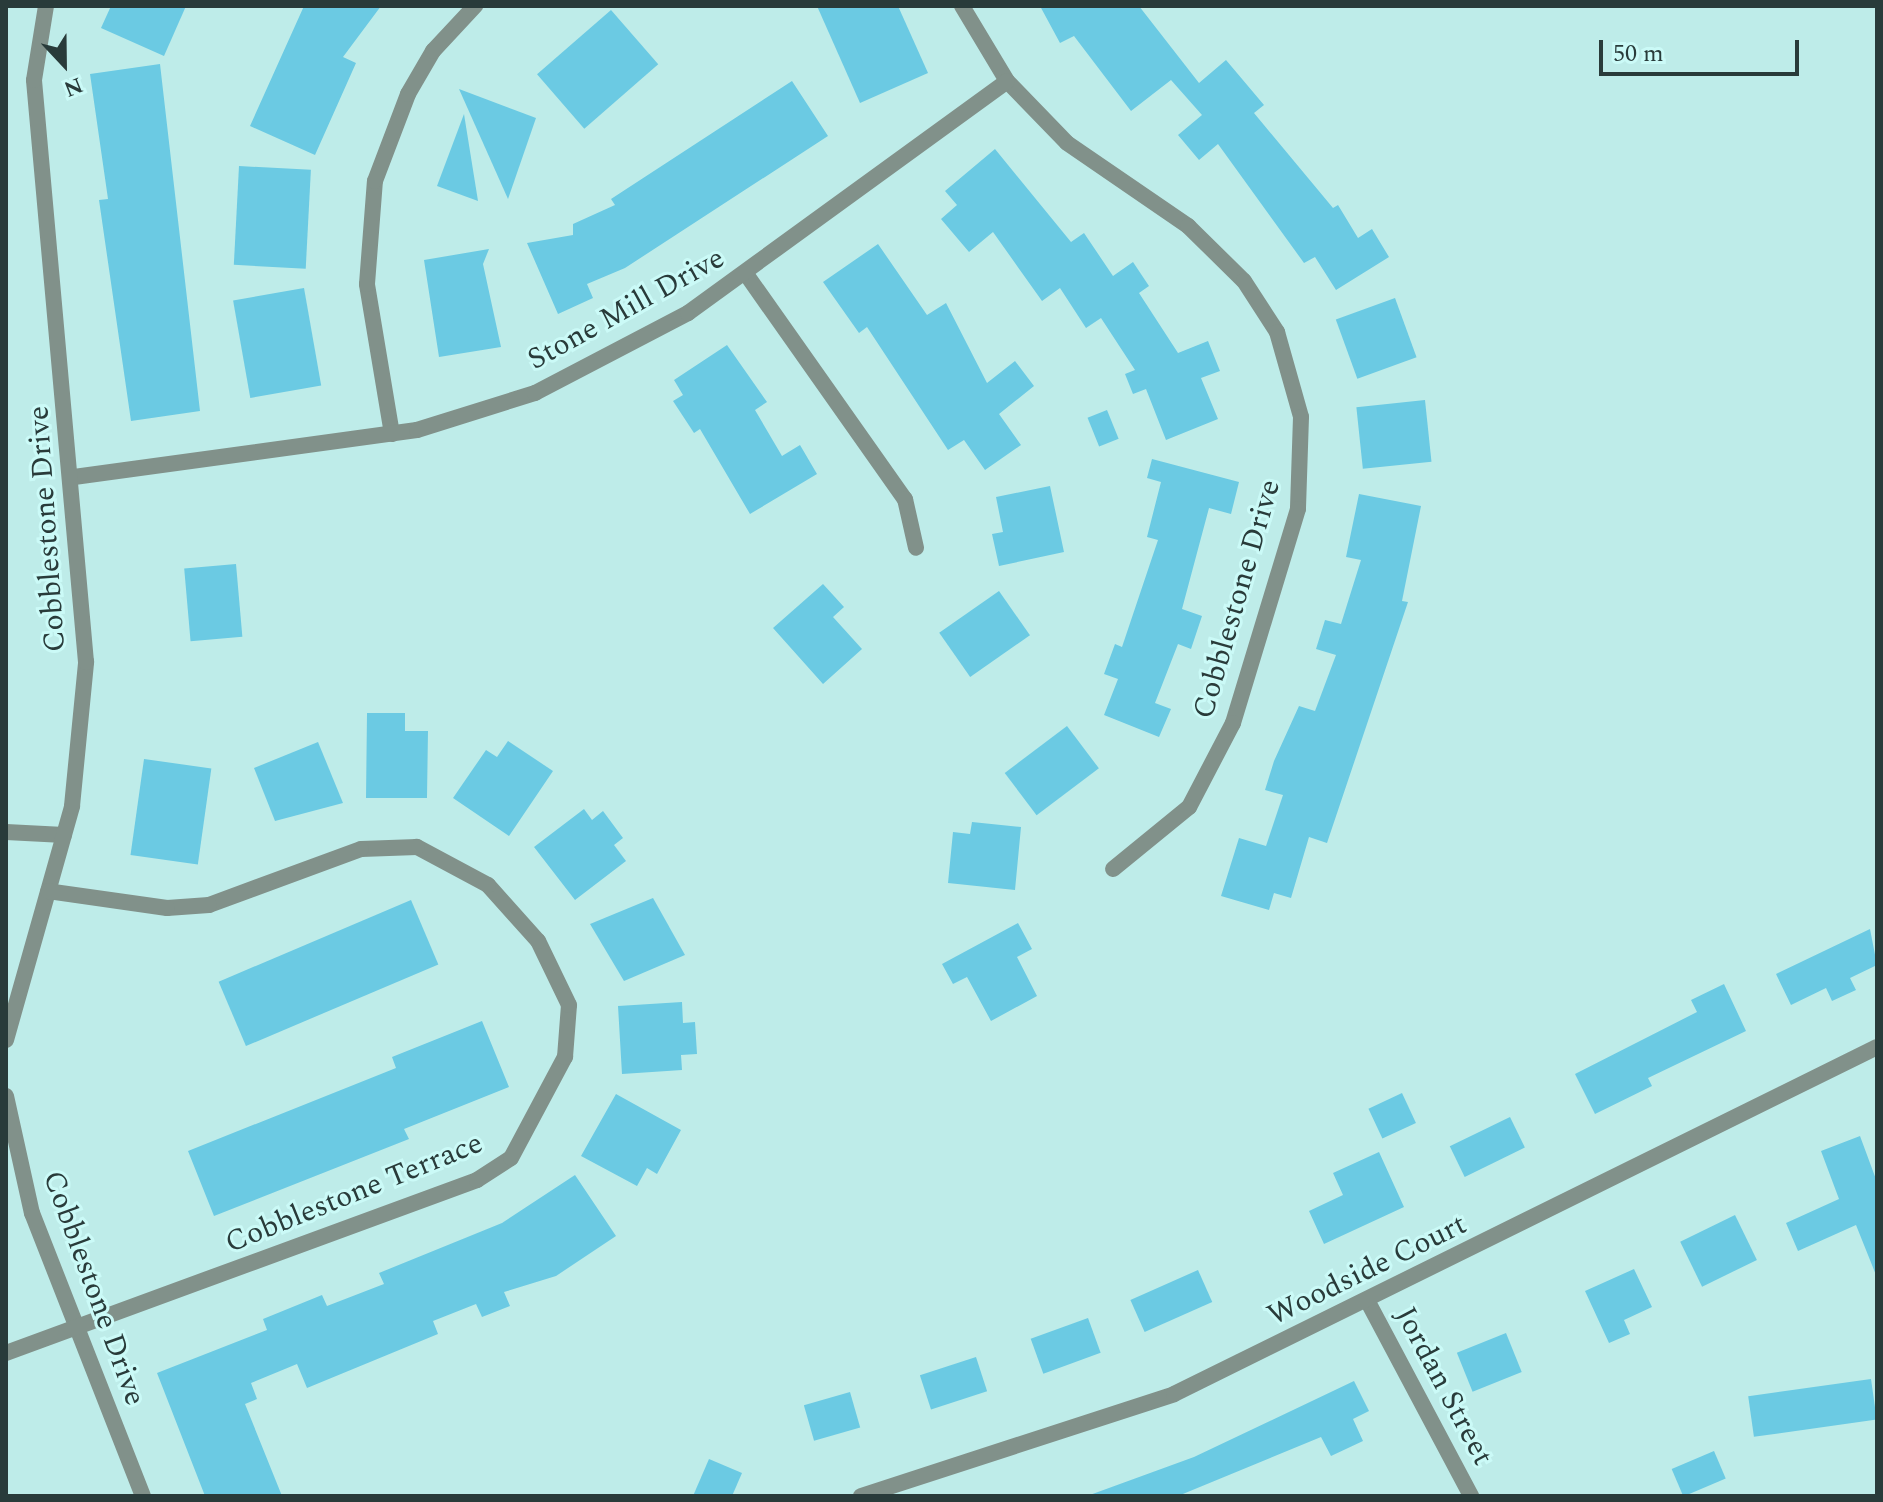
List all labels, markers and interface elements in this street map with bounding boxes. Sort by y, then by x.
north arrow [24,24,104,104]
scale bar [1603,24,1803,74]
text: 50 m [1613,36,1664,72]
text: N [59,68,88,105]
street label: Stone Mill Drive [521,240,731,378]
street label: Cobblestone Drive [20,405,74,653]
street label: Cobblestone Drive [1186,475,1288,723]
street label: Cobblestone Terrace [220,1125,488,1261]
street label: Cobblestone Drive [35,1166,153,1410]
street label: Woodside Court [1262,1206,1472,1334]
street label: Jordan Street [1387,1301,1501,1471]

